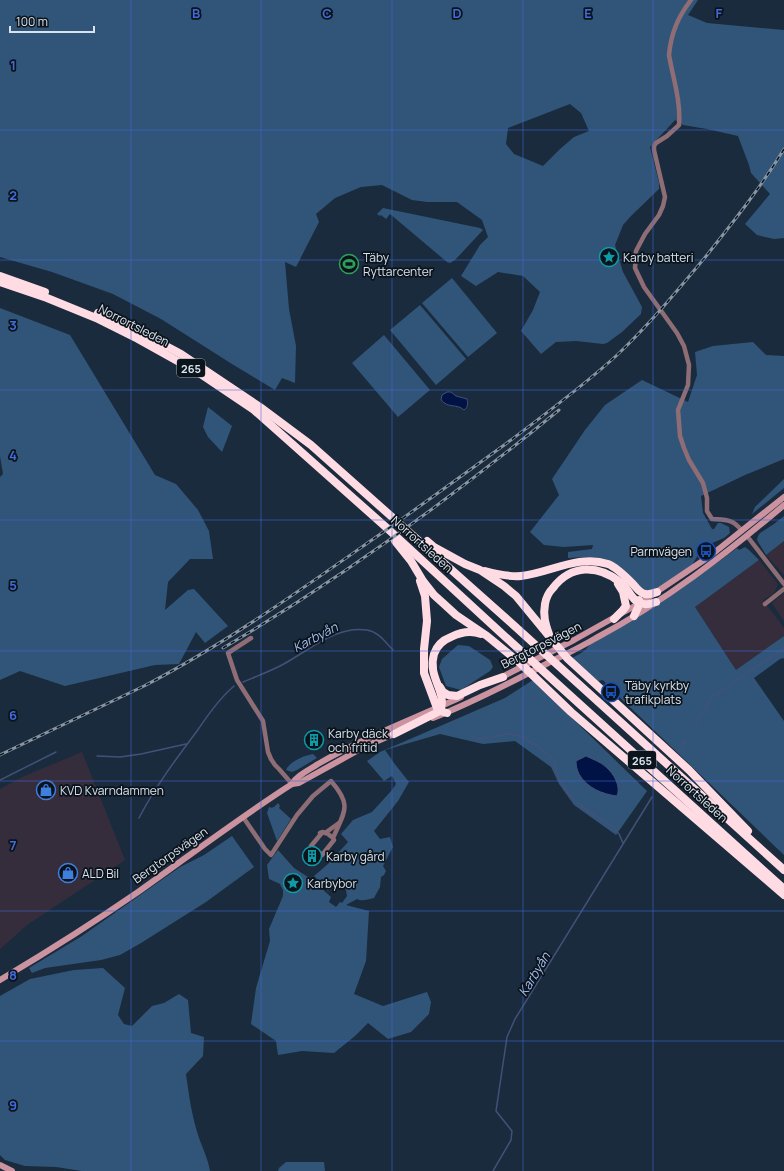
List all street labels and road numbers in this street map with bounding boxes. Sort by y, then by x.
street label: Norrortsleden [96,300,172,350]
road number: 265 [177,359,205,377]
street label: Norrortsleden [388,512,456,576]
street label: Bergtorpsvägen [498,617,584,673]
road number: 265 [628,751,656,769]
street label: Norrortsleden [663,762,731,826]
street label: Bergtorpsvägen [129,823,211,887]

